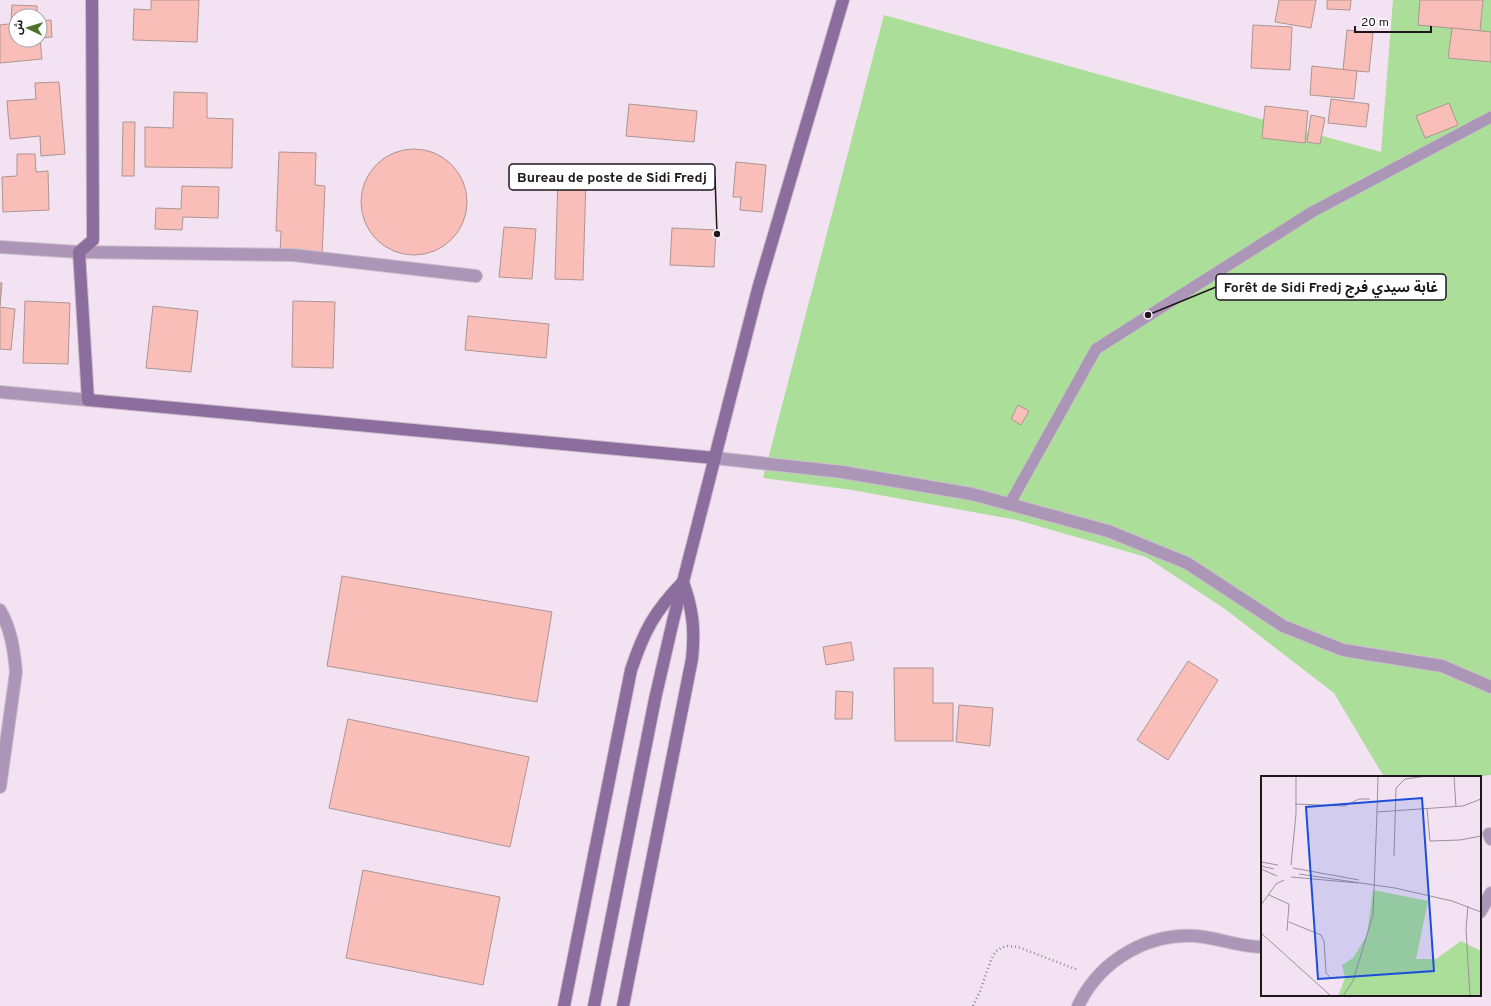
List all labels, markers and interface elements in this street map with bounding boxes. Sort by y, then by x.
north arrow [8,8,48,48]
scale bar [1355,8,1431,34]
text: 20 m [1361,15,1389,31]
text: ش [12,19,27,35]
callout: Bureau de poste de Sidi Fredj [509,164,715,190]
text: Bureau de poste de Sidi Fredj [517,170,707,187]
callout: Forêt de Sidi Fredj غابة سيدي فرج [1216,274,1446,300]
text: Forêt de Sidi Fredj غابة سيدي فرج [1224,279,1438,298]
inset map [1261,776,1481,996]

